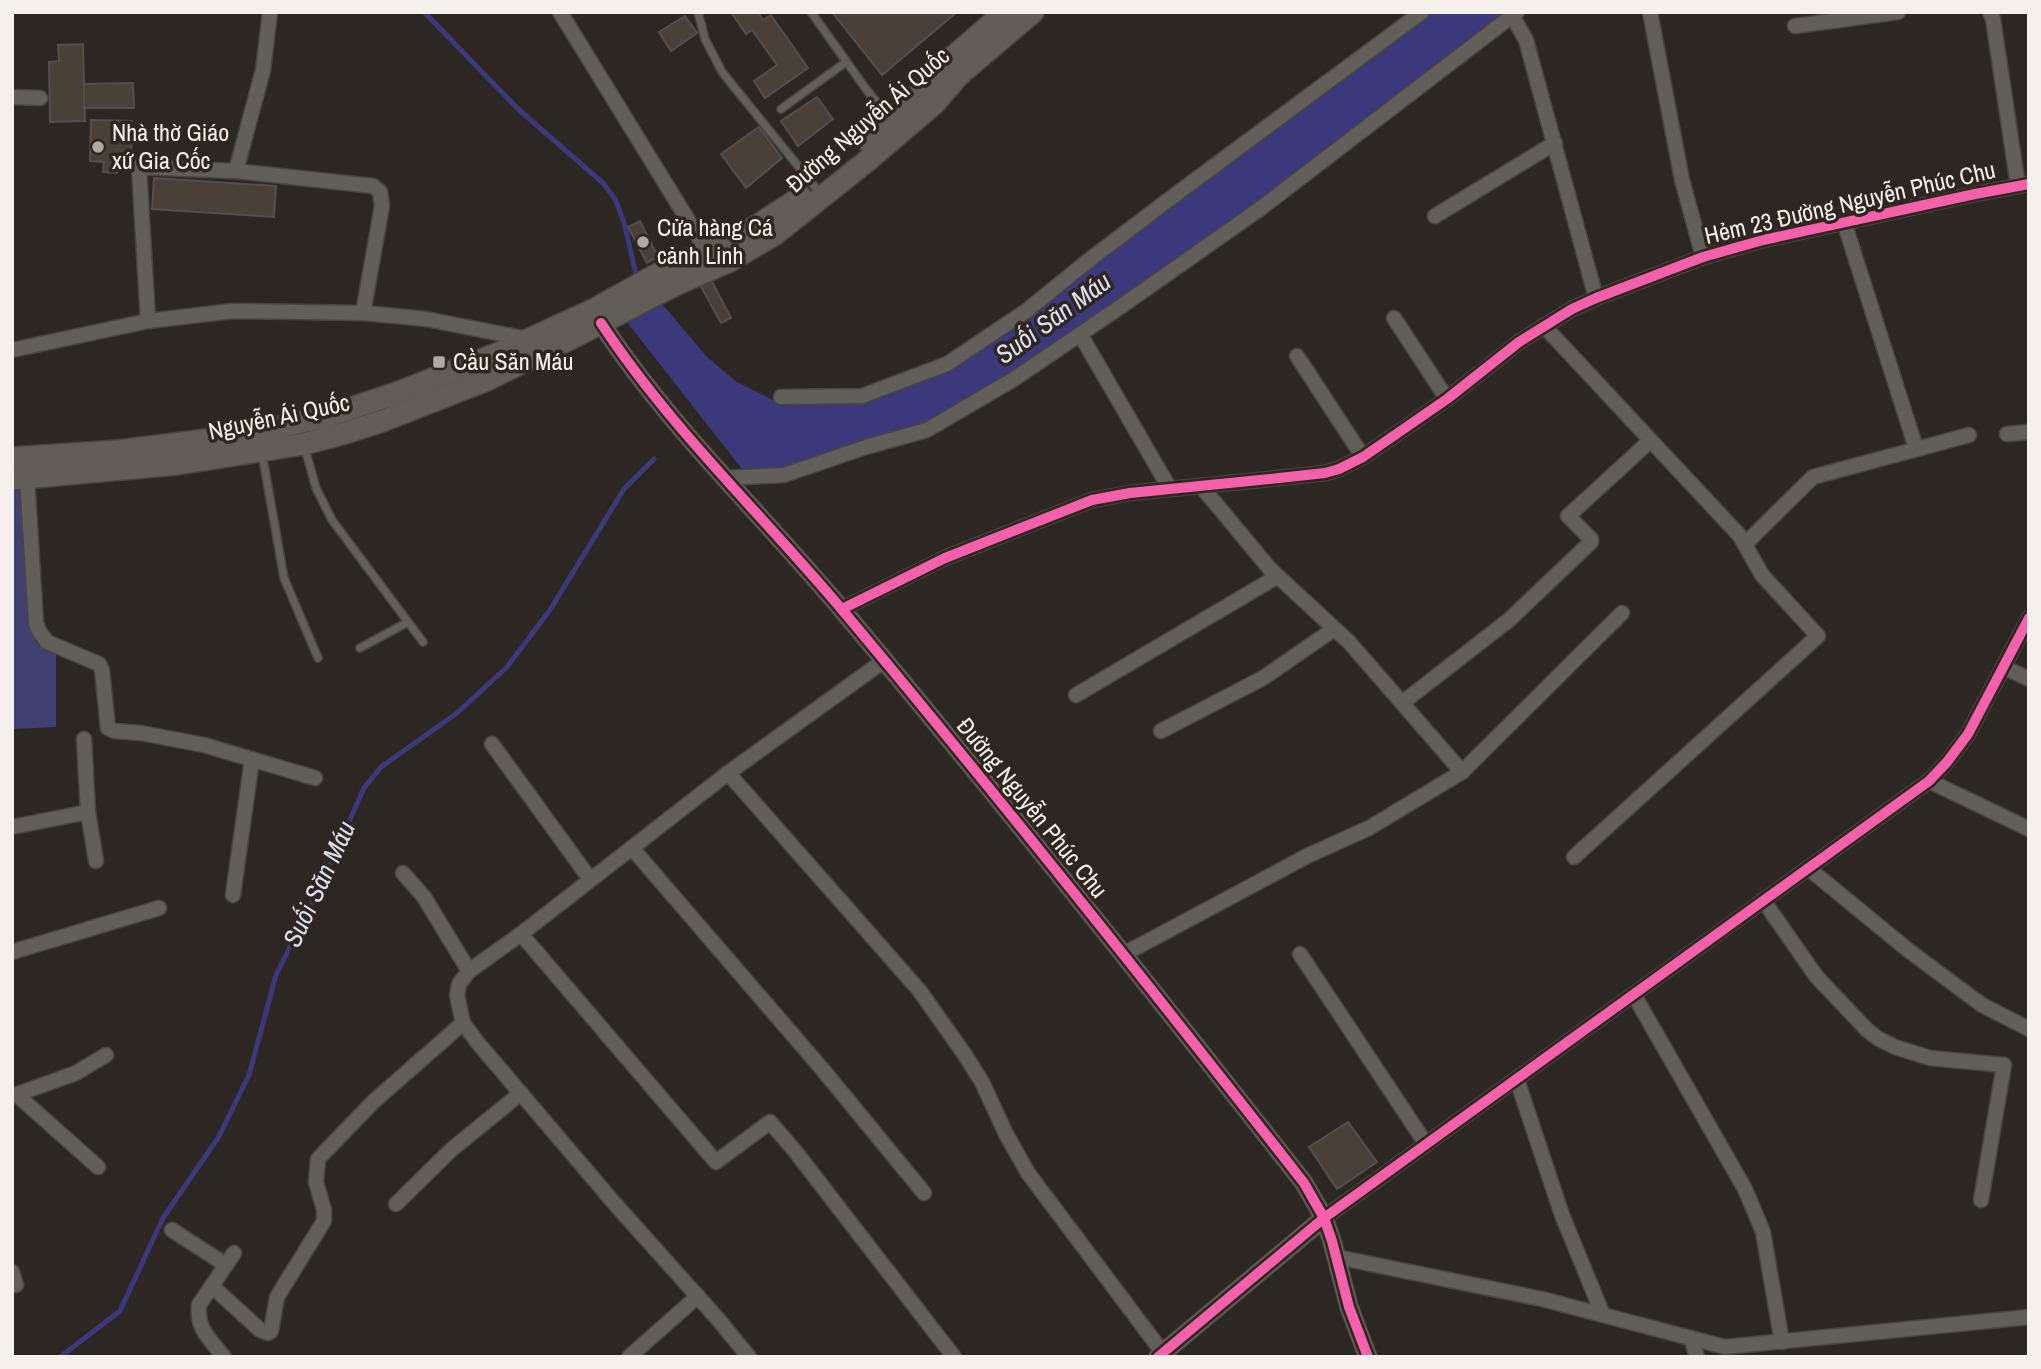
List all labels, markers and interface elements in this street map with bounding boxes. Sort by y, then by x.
street label: Đường Nguyễn Ái Quốc [779,39,956,199]
place label: Nhà thờ Giáo xứ Gia Cốc [112,116,229,176]
marker: Nhà thờ Giáo xứ Gia Cốc [90,139,106,155]
street label: Hẻm 23 Đường Nguyễn Phúc Chu [1701,153,1998,251]
place label: Cửa hàng Cá cảnh Linh [657,211,773,271]
marker: Cửa hàng Cá cảnh Linh [635,234,651,250]
water label: Suối Săn Máu [988,264,1118,371]
place label: Cầu Săn Máu [453,345,573,377]
marker: Cầu Săn Máu [431,354,447,370]
street label: Nguyễn Ái Quốc [205,385,352,447]
street label: Đường Nguyễn Phúc Chu [950,711,1115,904]
water label: Suối Săn Máu [274,815,363,952]

